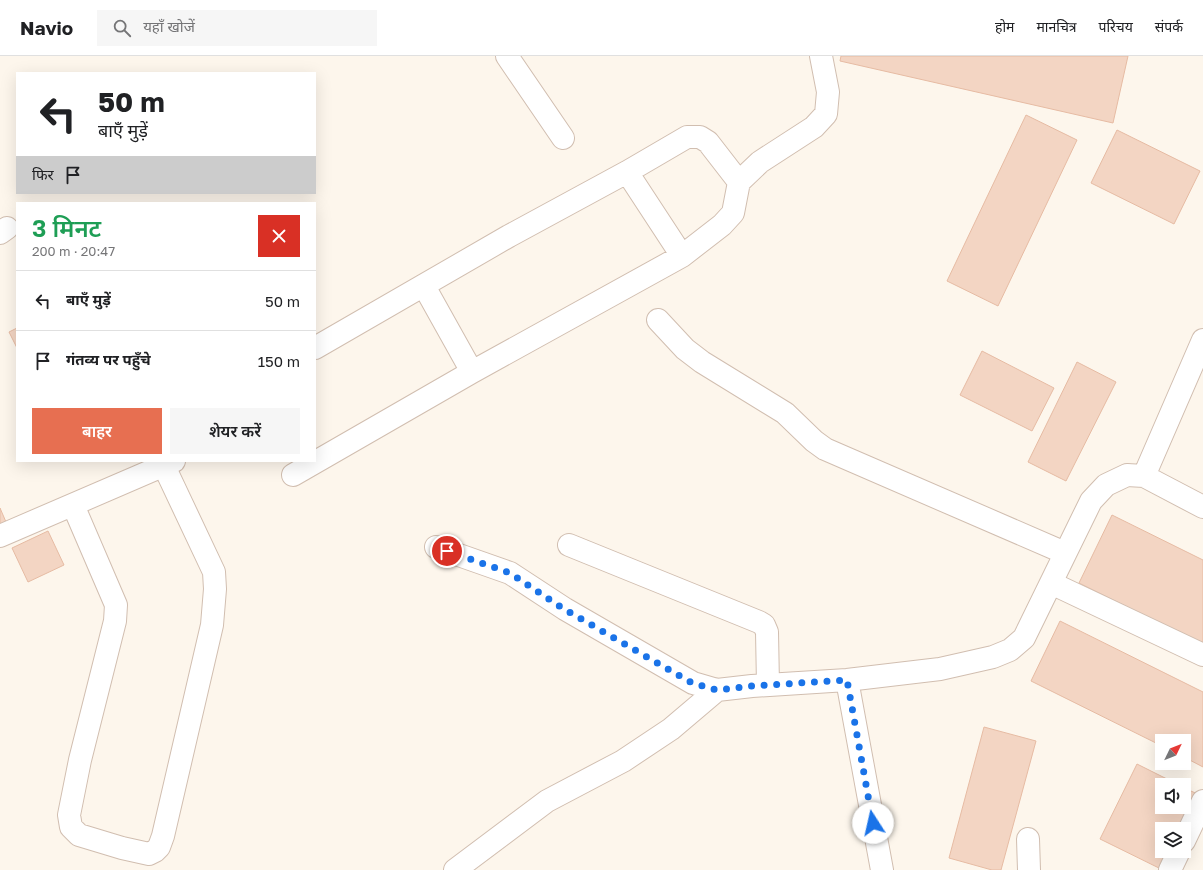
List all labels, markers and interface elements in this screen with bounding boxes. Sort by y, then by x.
search box [97,10,377,46]
text: Navio [20,16,73,39]
icon: search [111,17,133,39]
text: यहाँ खोजें [143,17,195,35]
text: होम [995,18,1014,35]
text: मानचित्र [1036,18,1077,35]
text: परिचय [1099,18,1133,35]
text: संपर्क [1155,18,1183,35]
text: 50 m [98,85,165,118]
icon: left [32,88,84,140]
text: बाएँ मुड़ें [98,119,148,141]
icon: arrive [62,164,84,186]
text: फिर [32,165,54,183]
text: 3 मिनट [32,213,101,242]
button: close [258,215,300,257]
text: 200 m · 20:47 [32,243,115,259]
icon: left [32,290,54,312]
text: बाएँ मुड़ें [66,290,111,308]
text: 50 m [265,292,300,310]
icon: arrive [32,350,54,372]
text: गंतव्य पर पहुँचे [66,350,151,368]
text: 150 m [258,352,300,370]
button: बाहर [32,408,162,454]
button: शेयर करें [170,408,300,454]
pin [430,534,464,568]
icon: arrive [436,540,458,562]
north arrow [1155,734,1191,770]
map controls [1155,734,1191,858]
button: sound [1155,778,1191,814]
position arrow [852,802,894,844]
button: layers [1155,822,1191,858]

